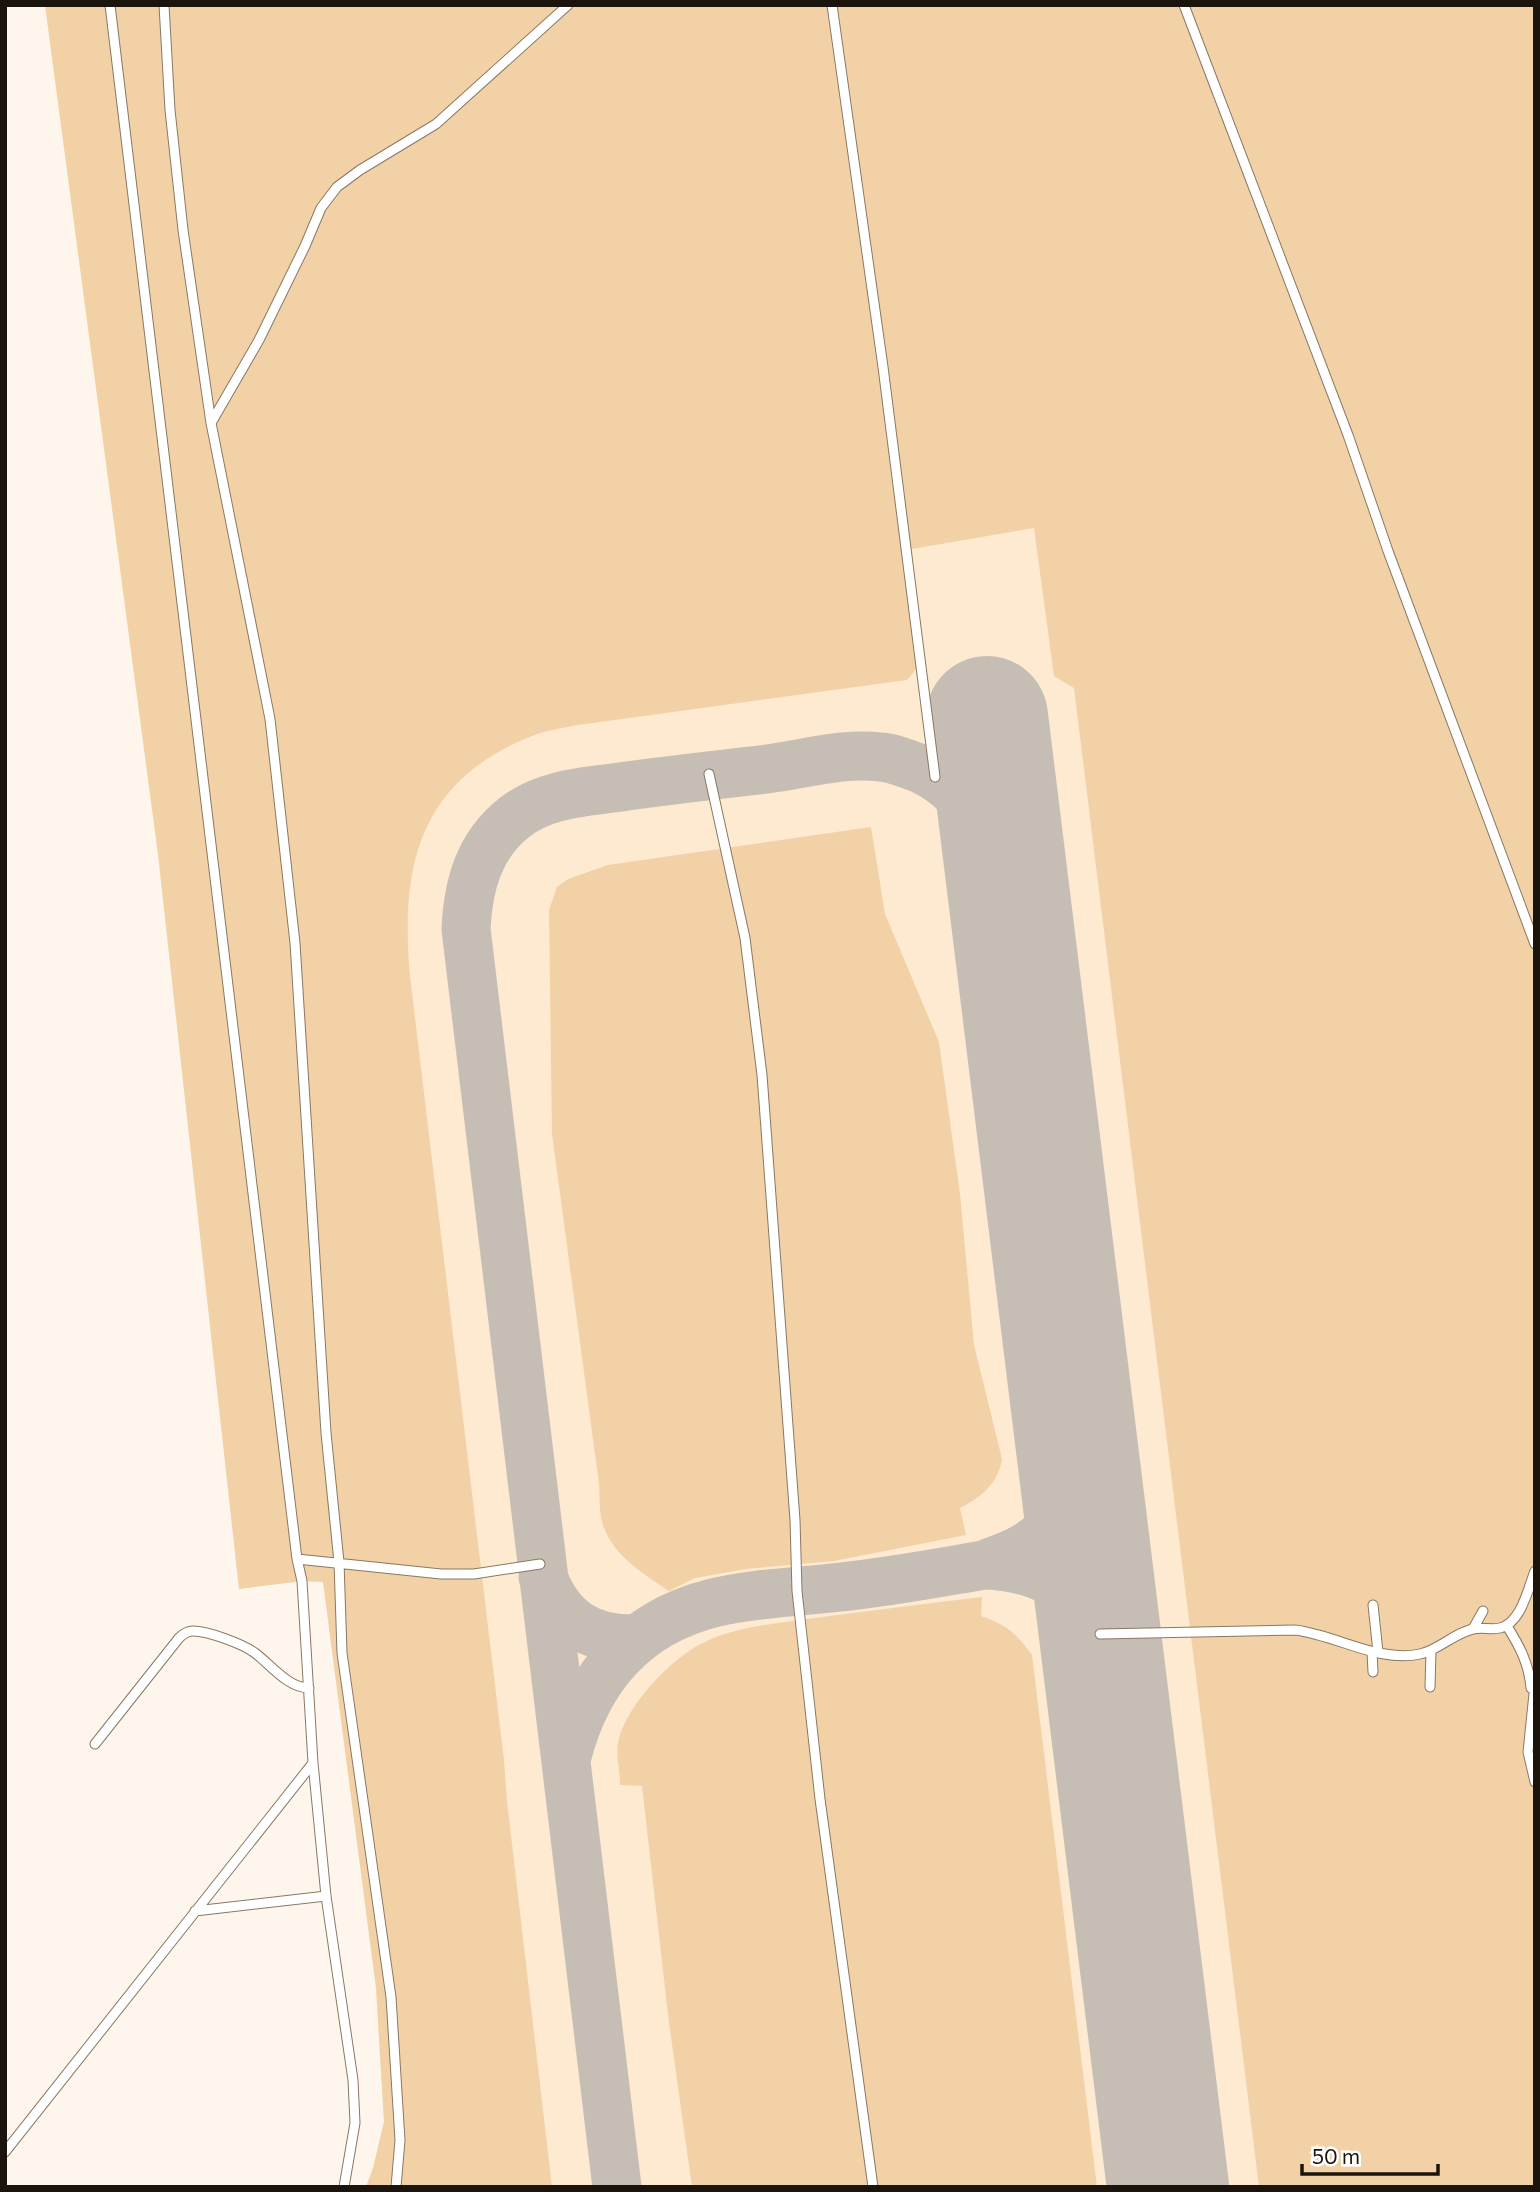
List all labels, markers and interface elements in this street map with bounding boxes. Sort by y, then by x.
scale bar [1302,2132,1438,2176]
text: 50 m [1312,2143,1360,2168]

